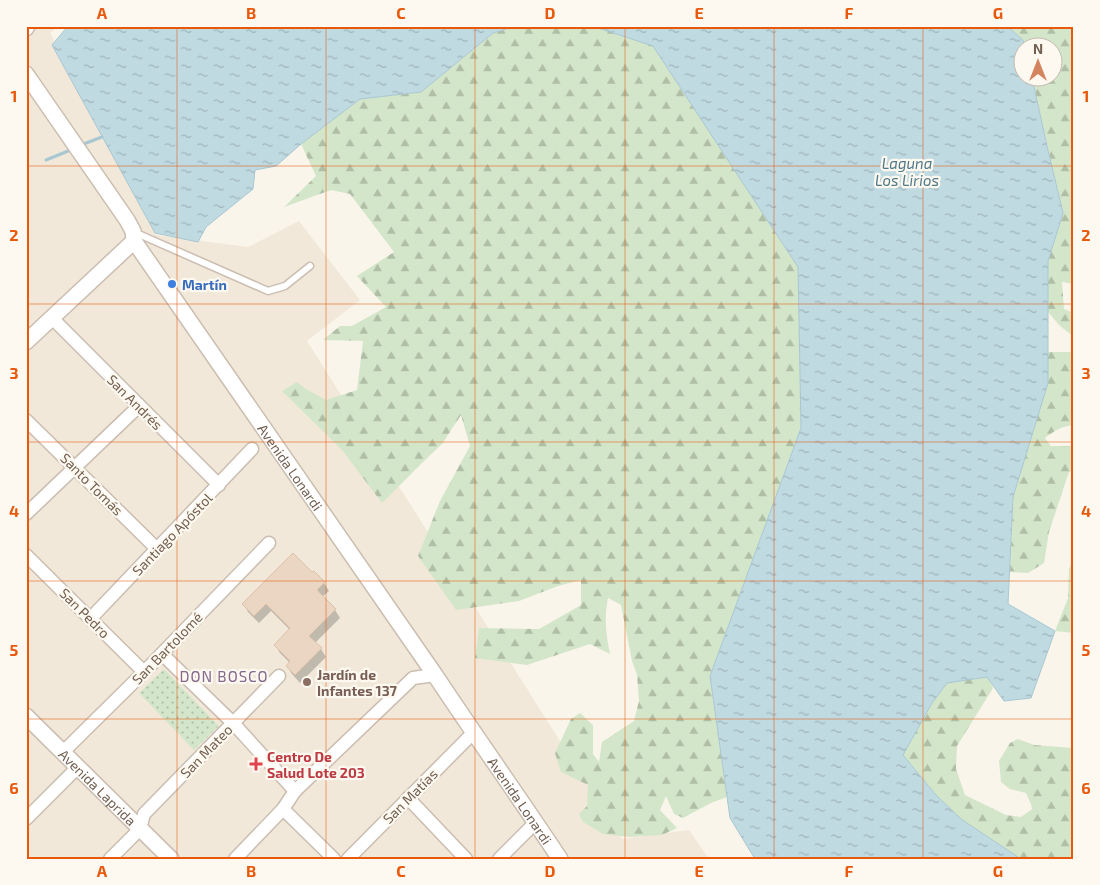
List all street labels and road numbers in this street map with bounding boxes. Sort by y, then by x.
street label: San Andrés [104,371,166,433]
street label: Avenida Lonardi [255,420,327,514]
street label: Santo Tomás [57,449,127,519]
street label: Santiago Apóstol [128,489,216,579]
street label: San Pedro [56,584,114,642]
street label: San Bartolomé [128,608,206,688]
street label: San Mateo [176,721,236,781]
street label: Avenida Laprida [56,745,140,829]
street label: Avenida Lonardi [485,754,556,847]
street label: San Matías [379,765,441,827]

